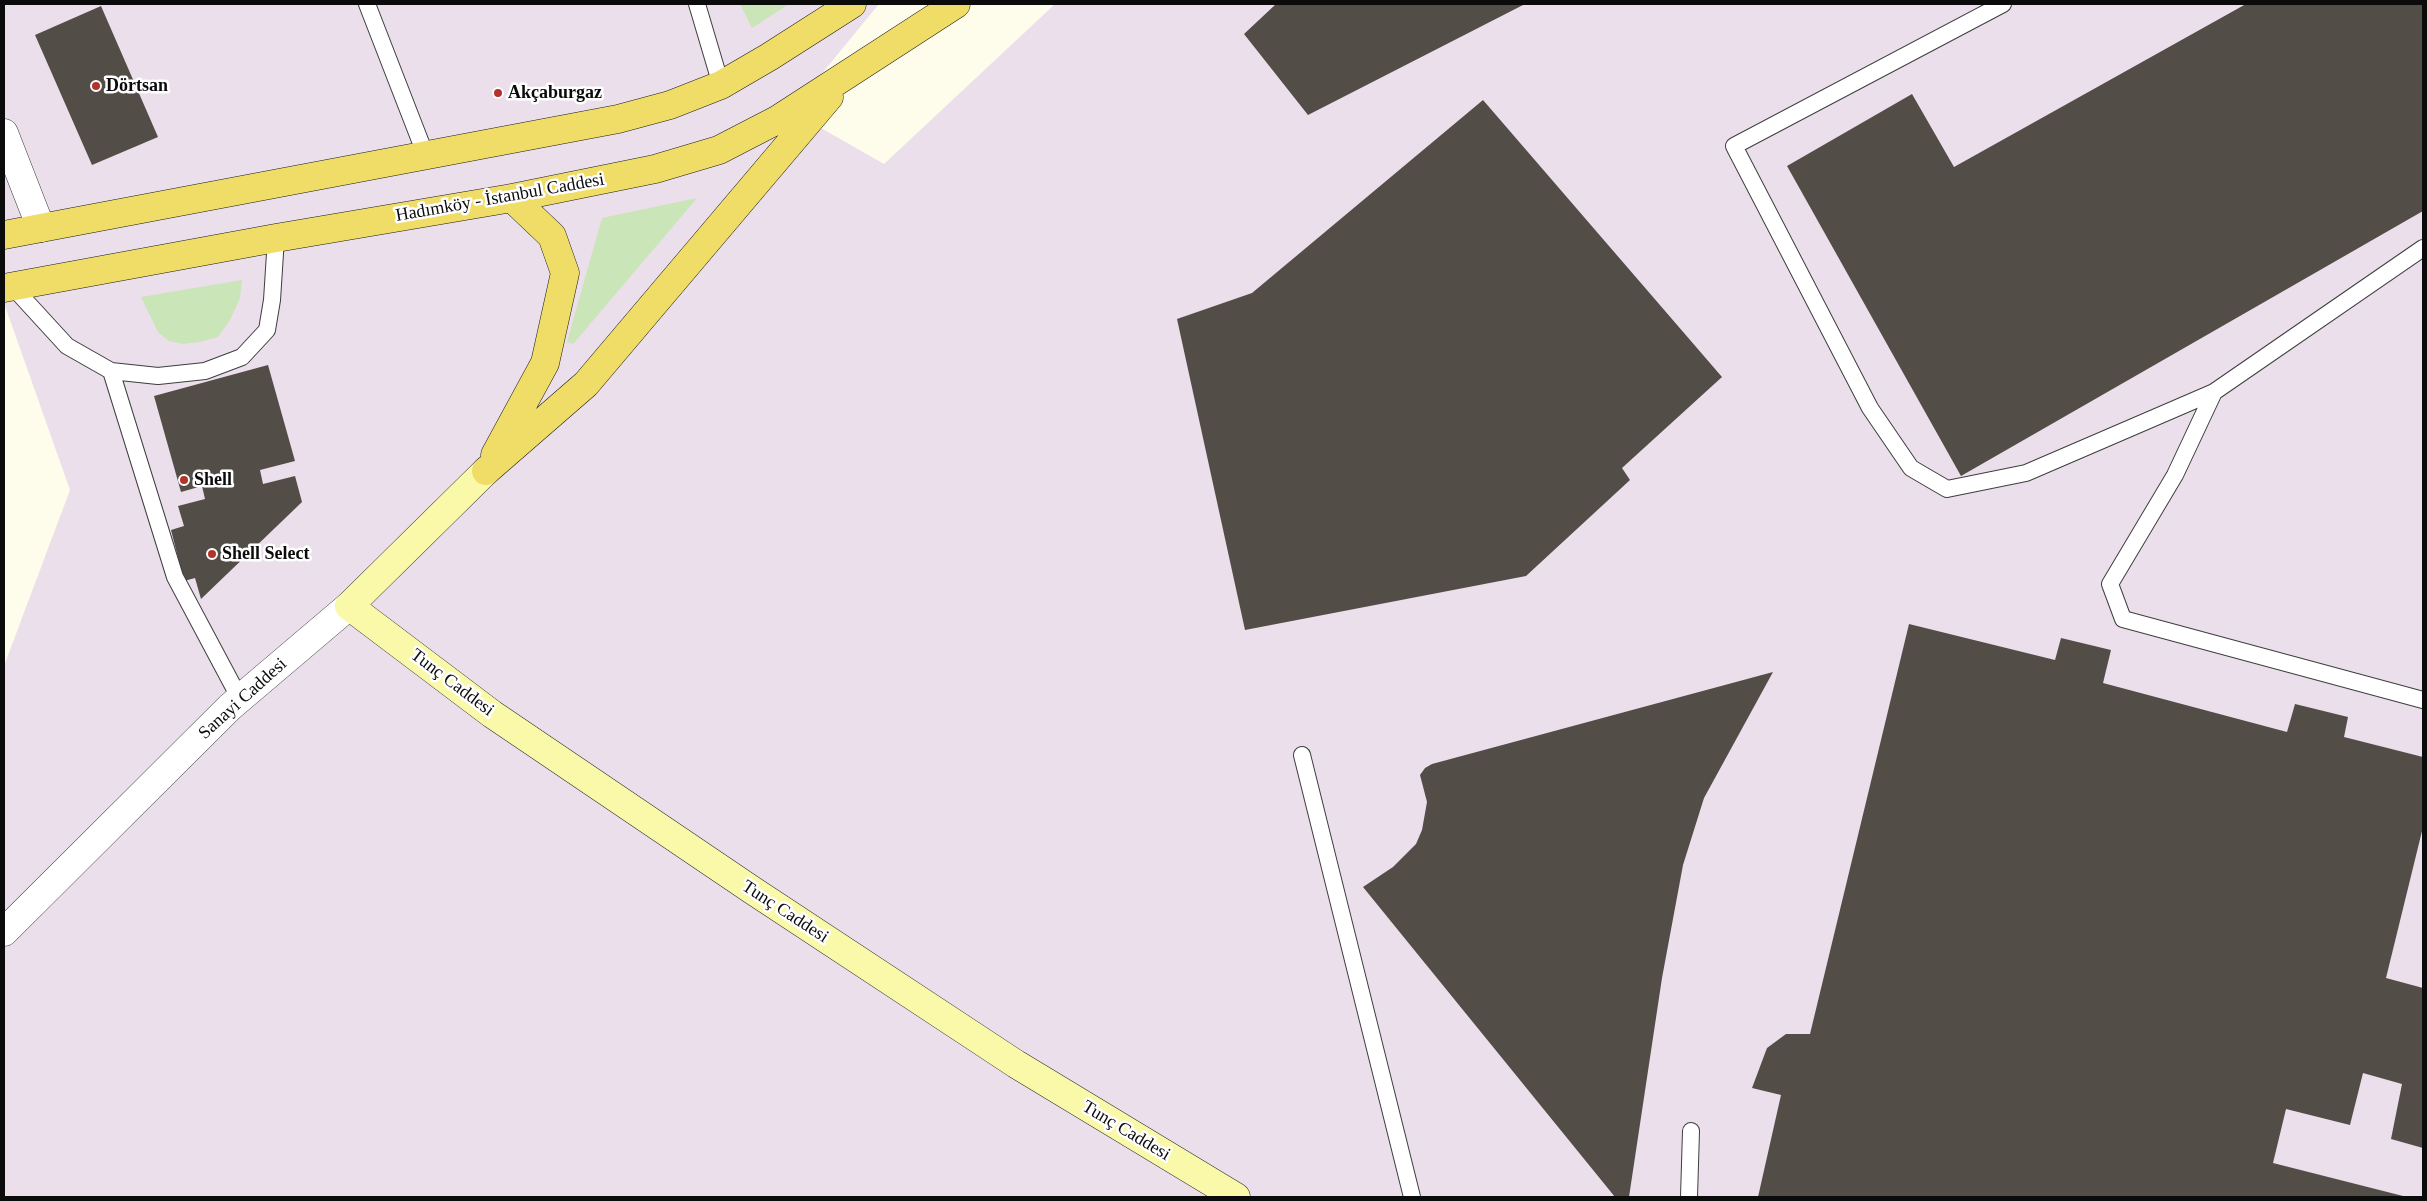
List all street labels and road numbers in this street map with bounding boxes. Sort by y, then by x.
street label: Hadımköy - İstanbul Caddesi [394,169,606,227]
street label: Tunç Caddesi [406,645,498,721]
street label: Sanayi Caddesi [194,654,292,744]
street label: Tunç Caddesi [738,876,832,948]
street label: Tunç Caddesi [1078,1096,1174,1166]

